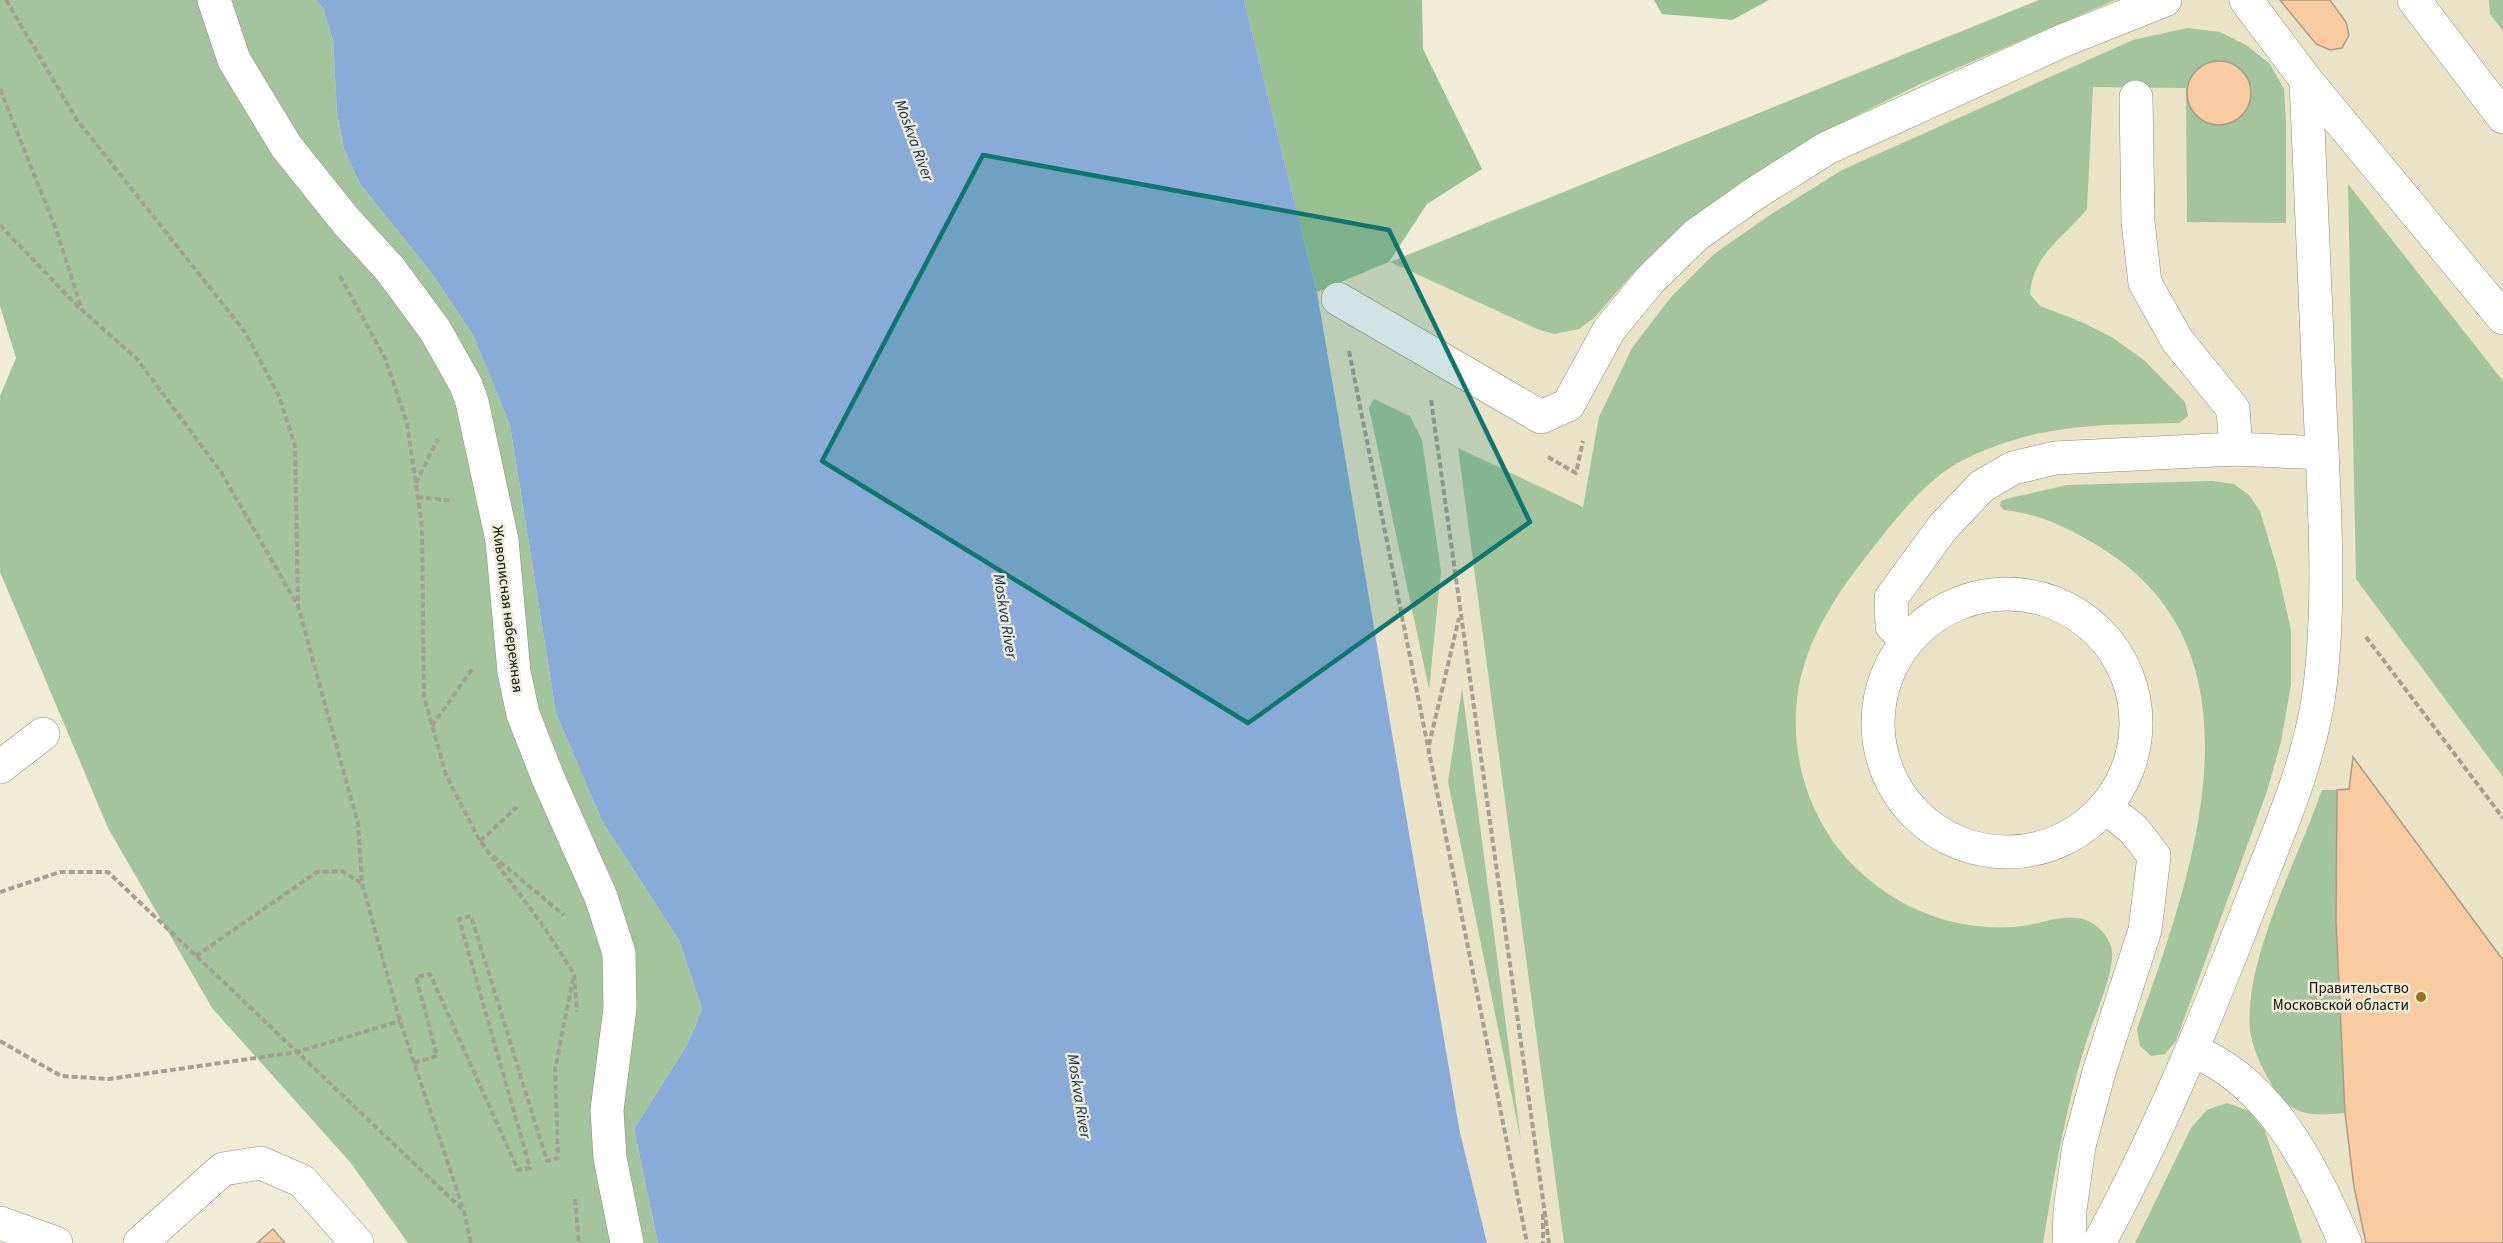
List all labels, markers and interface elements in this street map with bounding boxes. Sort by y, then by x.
water label: Moskva River [889,96,940,186]
street label: Живописная набережная [487,524,528,694]
water label: Moskva River [987,572,1023,662]
place label: Правительство Московской области [2273,978,2409,1016]
marker: Правительство Московской области [2414,990,2428,1004]
water label: Moskva River [1061,1052,1097,1142]

